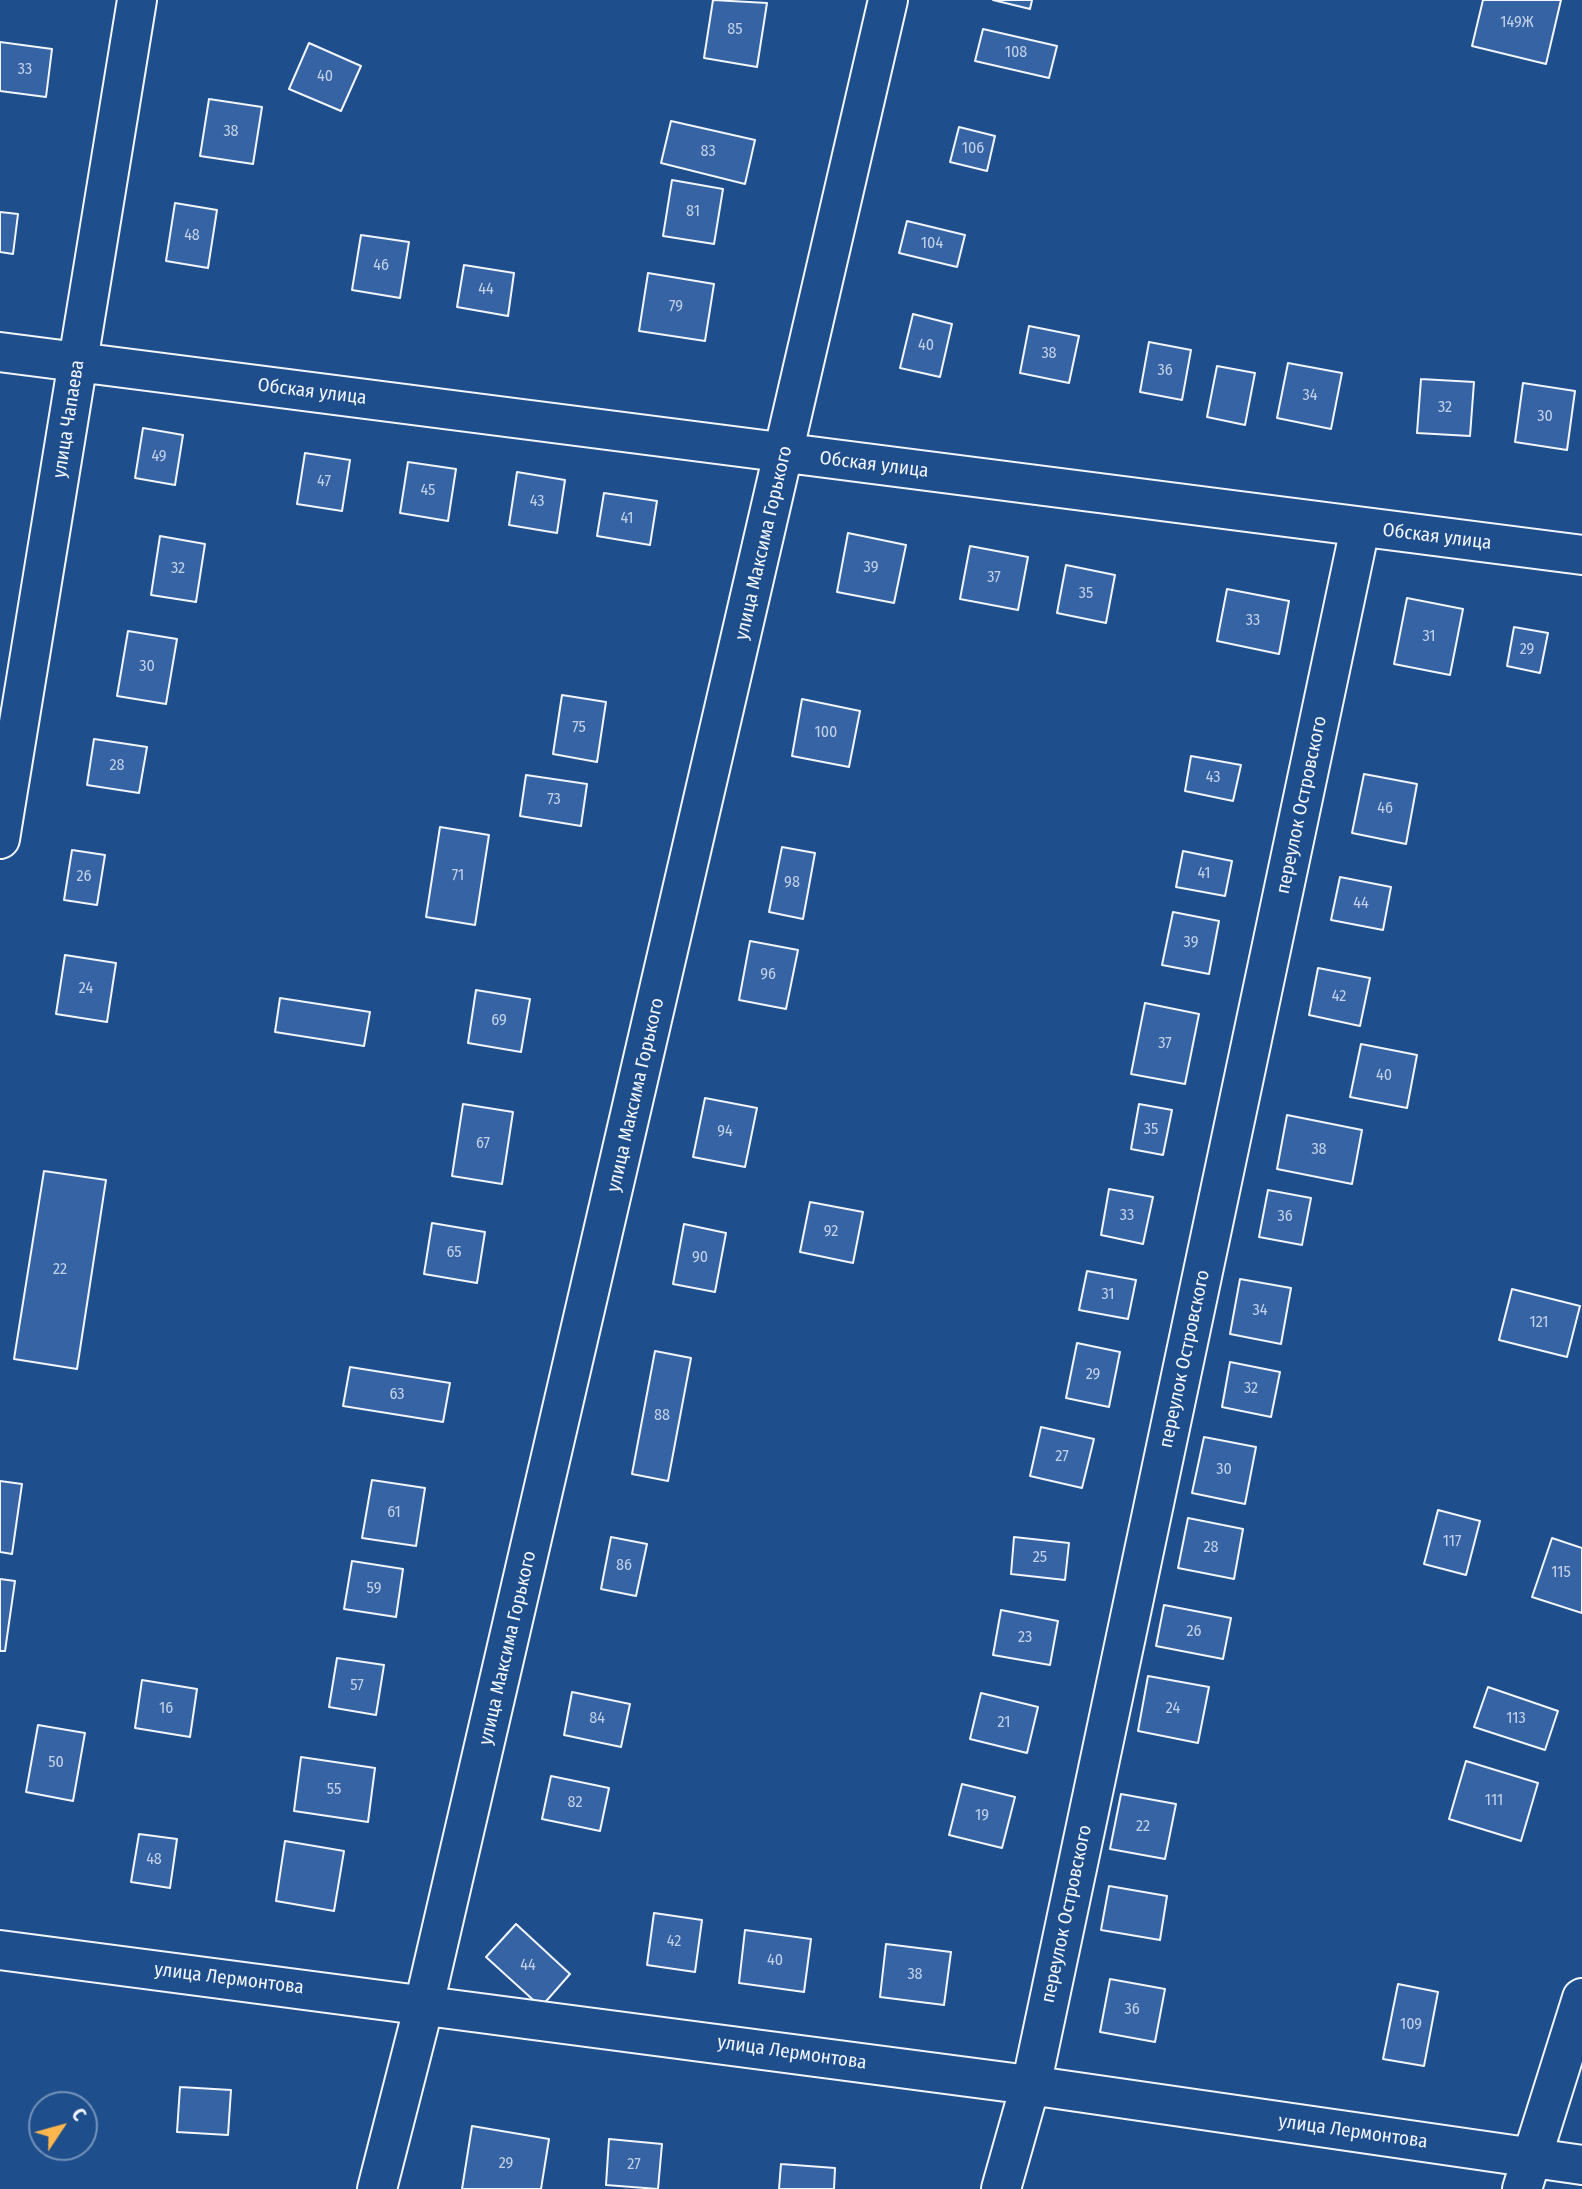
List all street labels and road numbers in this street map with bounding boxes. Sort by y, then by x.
street label: улица Чапаева [48,358,90,480]
street label: Обская улица [256,374,368,410]
street label: улица Максима Горького [731,444,797,642]
street label: Обская улица [818,447,930,483]
street label: Обская улица [1381,519,1493,555]
street label: переулок Островского [1272,714,1332,896]
street label: улица Максима Горького [603,996,669,1194]
street label: переулок Островского [1155,1268,1215,1450]
street label: улица Максима Горького [475,1549,541,1747]
street label: переулок Островского [1037,1823,1097,2005]
street label: улица Лермонтова [153,1959,305,1999]
street label: улица Лермонтова [716,2031,868,2075]
street label: улица Лермонтова [1277,2110,1429,2154]

